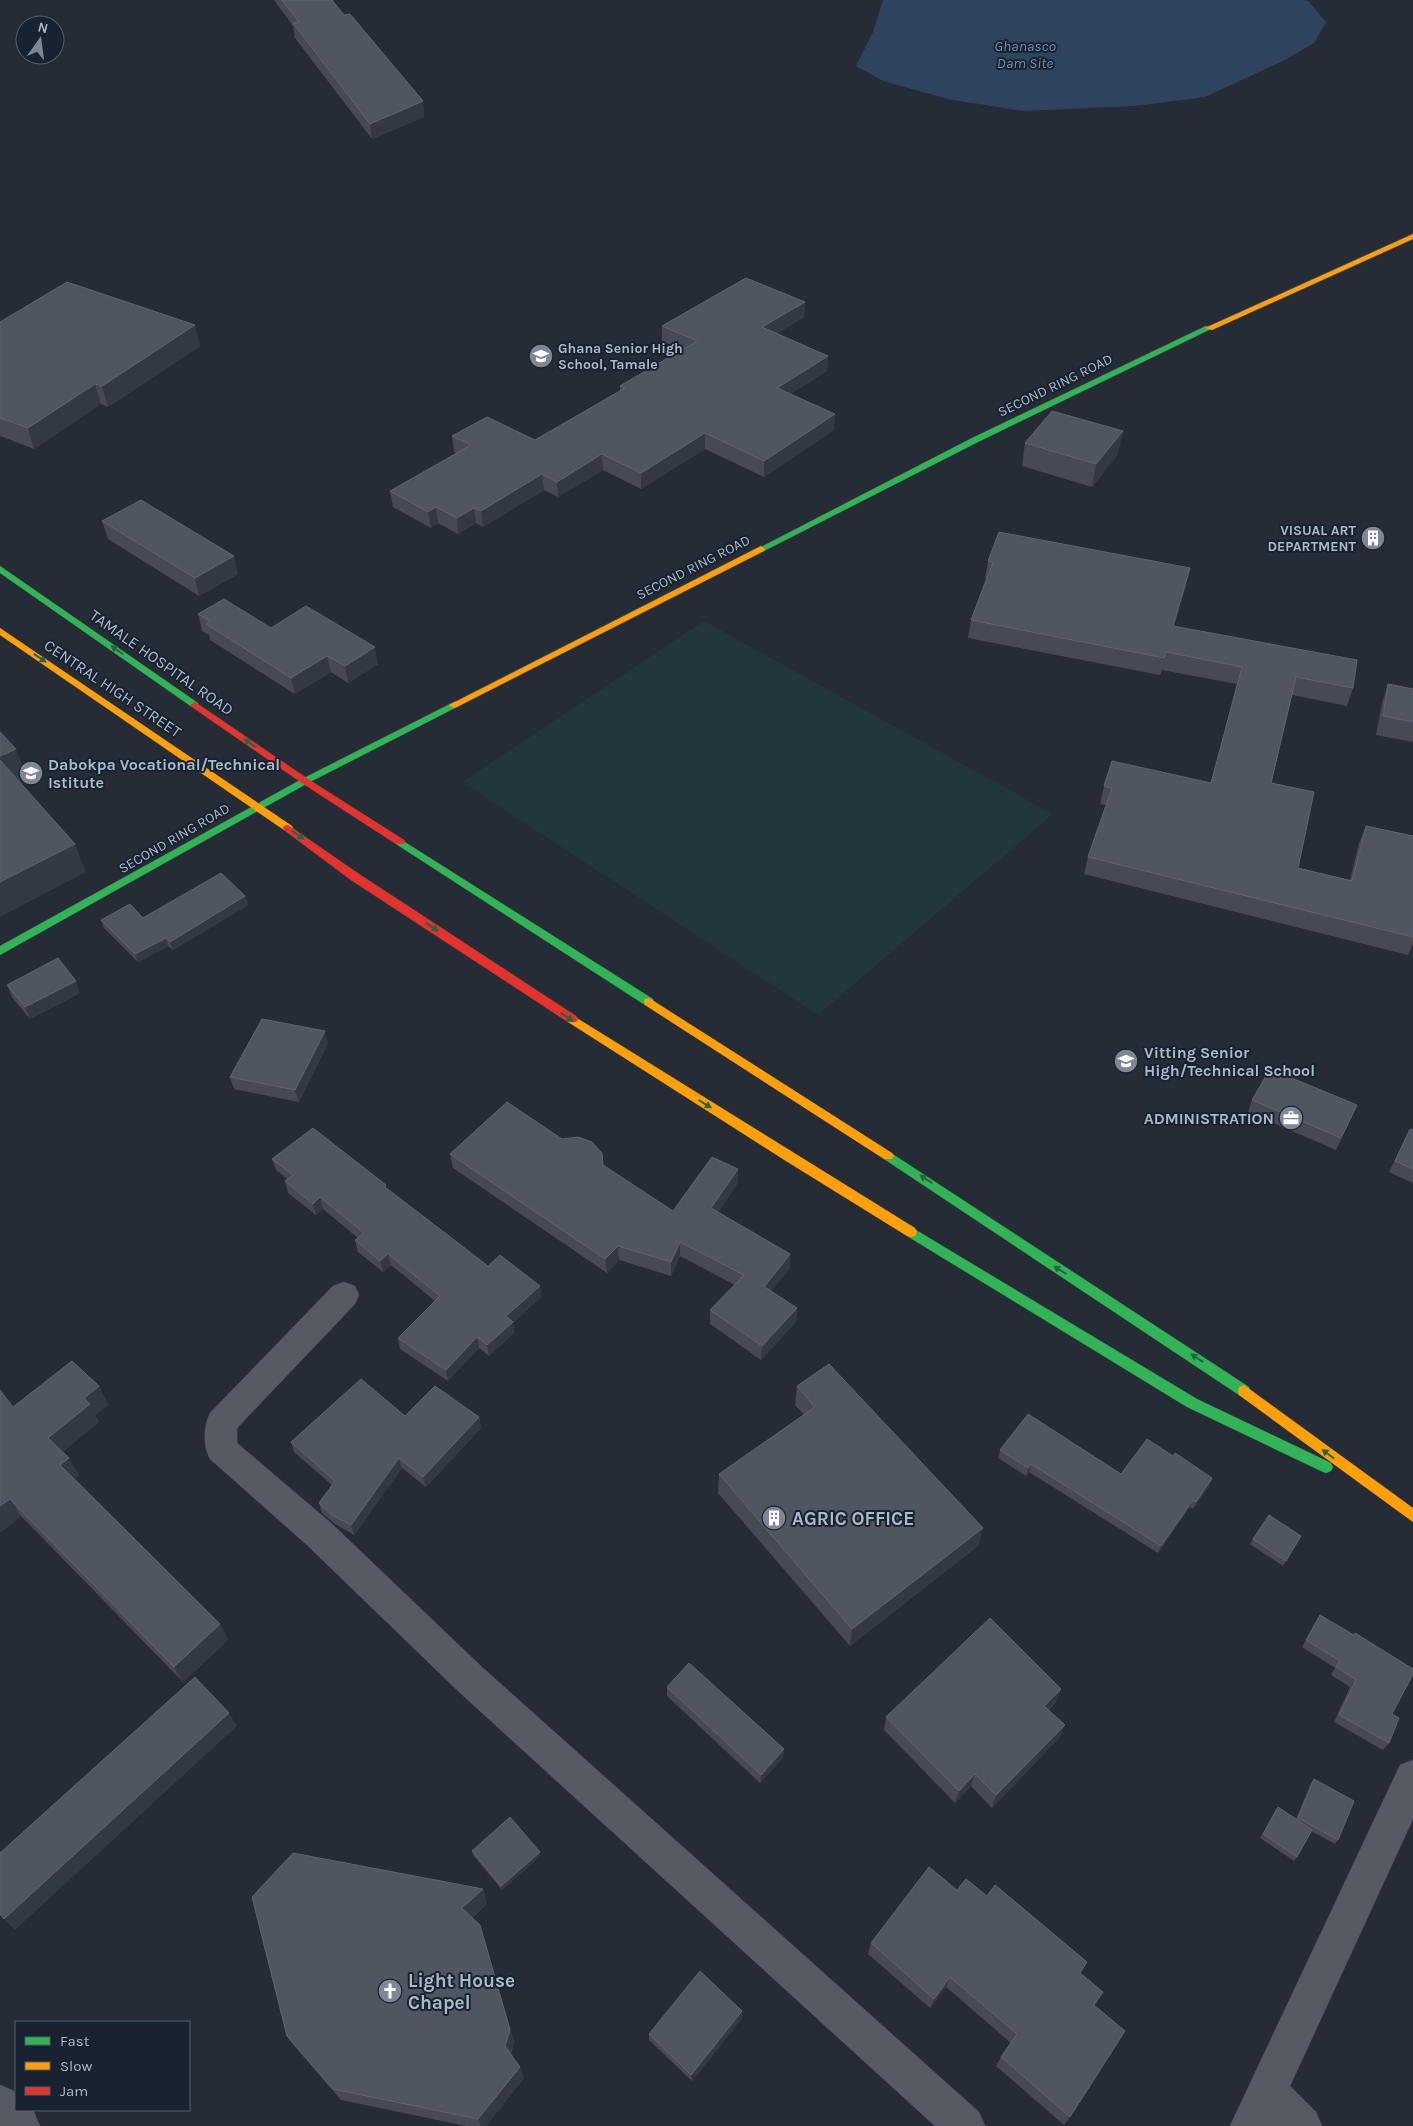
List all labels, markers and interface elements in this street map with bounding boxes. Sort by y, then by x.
north arrow [15,15,65,65]
text: N [36,18,50,37]
water label: Ghanasco Dam Site [994,37,1056,72]
place label: Ghana Senior High School, Tamale [558,340,683,373]
school or university icon: Ghana Senior High School, Tamale [528,343,554,369]
street label: SECOND RING ROAD [995,350,1115,421]
place label: VISUAL ART DEPARTMENT [1267,522,1357,555]
building icon: VISUAL ART DEPARTMENT [1360,525,1386,551]
street label: SECOND RING ROAD [633,531,753,603]
street label: TAMALE HOSPITAL ROAD [86,606,237,719]
street label: CENTRAL HIGH STREET [40,635,185,741]
one-way arrow [110,645,124,655]
one-way arrow [33,653,47,663]
one-way arrow [244,738,257,748]
place label: Dabokpa Vocational/Technical Istitute [48,755,280,792]
school or university icon: Dabokpa Vocational/Technical Istitute [18,760,44,786]
street label: SECOND RING ROAD [116,800,233,877]
one-way arrow [291,830,305,840]
one-way arrow [425,922,438,932]
one-way arrow [561,1012,574,1021]
place label: Vitting Senior High/Technical School [1144,1043,1315,1080]
school or university icon: Vitting Senior High/Technical School [1113,1048,1139,1074]
one-way arrow [698,1099,711,1108]
office icon: ADMINISTRATION [1278,1105,1304,1131]
place label: ADMINISTRATION [1144,1109,1274,1128]
one-way arrow [919,1174,932,1184]
one-way arrow [1053,1266,1067,1275]
one-way arrow [1190,1353,1204,1363]
one-way arrow [1321,1449,1335,1459]
building icon: AGRIC OFFICE [761,1505,787,1531]
place label: AGRIC OFFICE [792,1508,914,1530]
place label: Light House Chapel [408,1970,515,2014]
church icon: Light House Chapel [377,1978,403,2004]
legend [15,2021,190,2111]
text: Fast [60,2032,90,2050]
text: Slow [60,2057,92,2075]
text: Jam [60,2082,88,2100]

